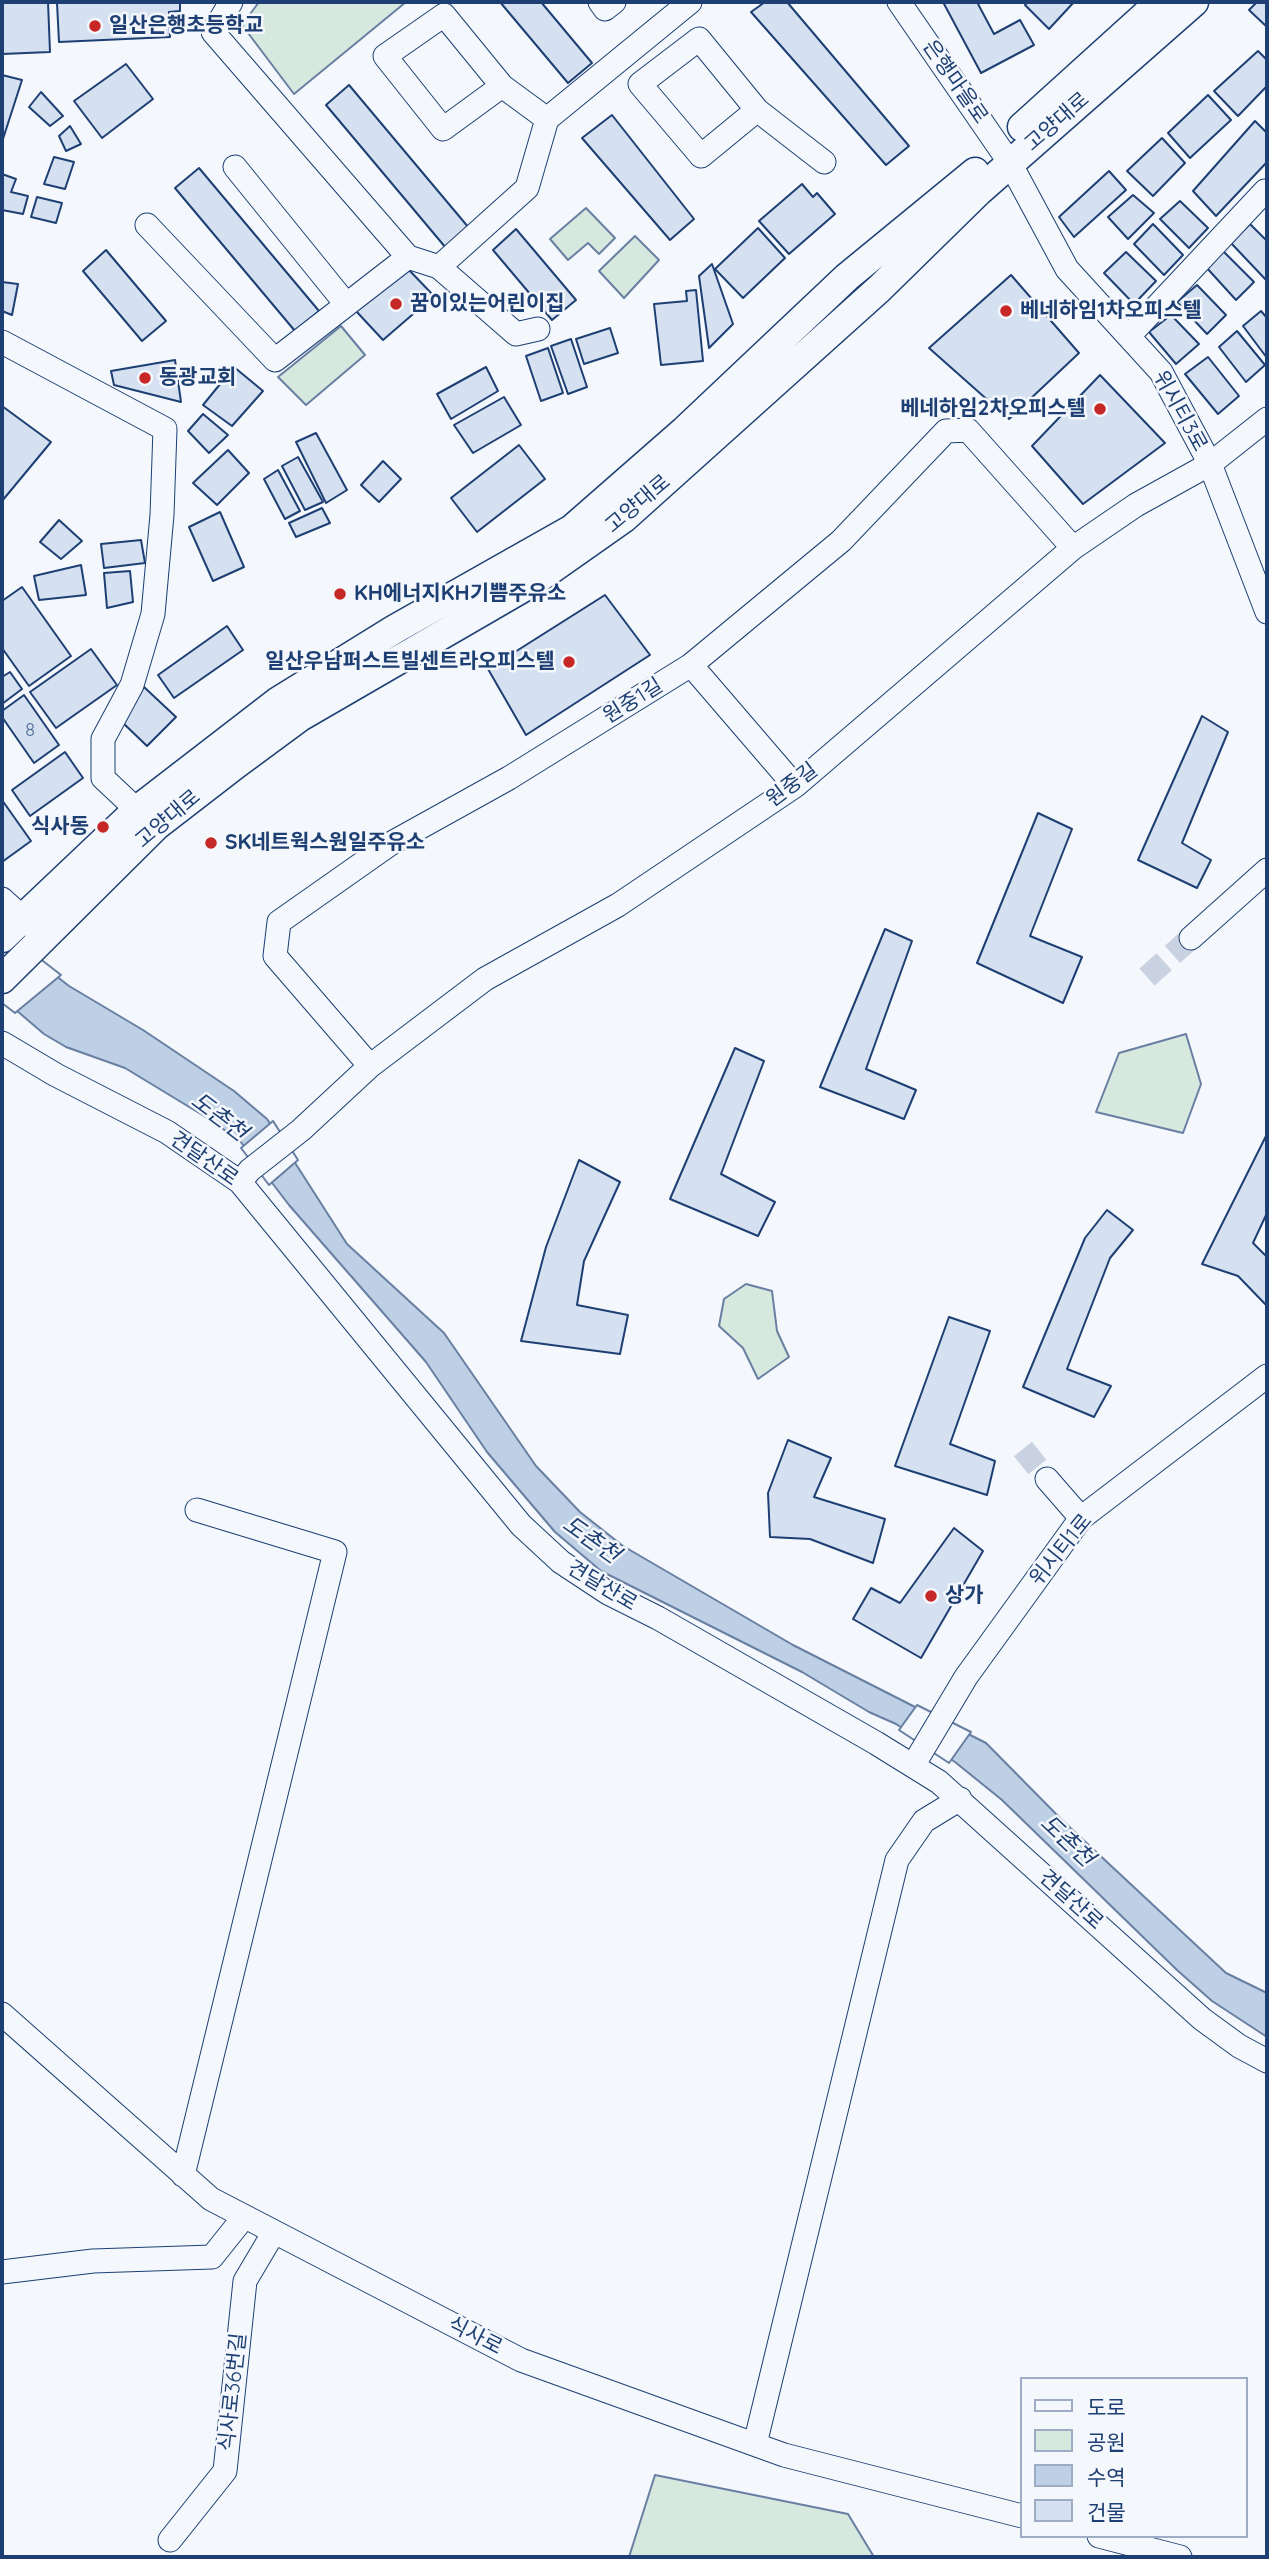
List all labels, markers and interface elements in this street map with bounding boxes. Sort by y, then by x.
place label: 일산은행초등학교 [109,13,264,39]
marker: 일산은행초등학교 [87,18,103,34]
street label: 은행마을로 [917,35,993,129]
street label: 고양대로 [1020,87,1094,157]
place label: 꿈이있는어린이집 [410,291,565,317]
marker: 꿈이있는어린이집 [388,296,404,312]
place label: 베네하임1차오피스텔 [1020,298,1202,324]
marker: 베네하임1차오피스텔 [998,303,1014,319]
place label: 동광교회 [159,365,236,391]
street label: 위시티3로 [1148,366,1212,456]
marker: 동광교회 [137,370,153,386]
place label: 베네하임2차오피스텔 [900,396,1086,422]
marker: 베네하임2차오피스텔 [1092,401,1108,417]
street label: 고양대로 [600,470,676,538]
place label: KH에너지KH기쁨주유소 [354,581,566,607]
marker: KH에너지KH기쁨주유소 [332,586,348,602]
place label: 일산우남퍼스트빌센트라오피스텔 [265,649,555,675]
marker: 일산우남퍼스트빌센트라오피스텔 [561,654,577,670]
street label: 원중1길 [598,673,668,729]
house number: 8 [25,720,35,742]
street label: 원중길 [761,757,823,813]
street label: 고양대로 [130,785,206,853]
place label: 식사동 [31,814,89,840]
marker: 식사동 [95,819,111,835]
place label: SK네트웍스원일주유소 [225,830,425,856]
marker: SK네트웍스원일주유소 [203,835,219,851]
water label: 도촌천 [185,1087,253,1147]
street label: 견달산로 [165,1127,243,1191]
street label: 위시티1로 [1024,1509,1098,1591]
water label: 도촌천 [557,1510,625,1570]
street label: 견달산로 [562,1555,642,1617]
place label: 상가 [945,1583,984,1609]
marker: 상가 [923,1588,939,1604]
water label: 도촌천 [1034,1809,1100,1873]
street label: 견달산로 [1034,1865,1108,1935]
street label: 식사로 [443,2312,507,2360]
street label: 식사로36번길 [214,2332,252,2452]
legend [1020,2377,1248,2538]
text: 도로 [1087,2394,1126,2420]
text: 공원 [1087,2429,1126,2455]
text: 수역 [1087,2464,1126,2490]
text: 건물 [1087,2499,1126,2525]

